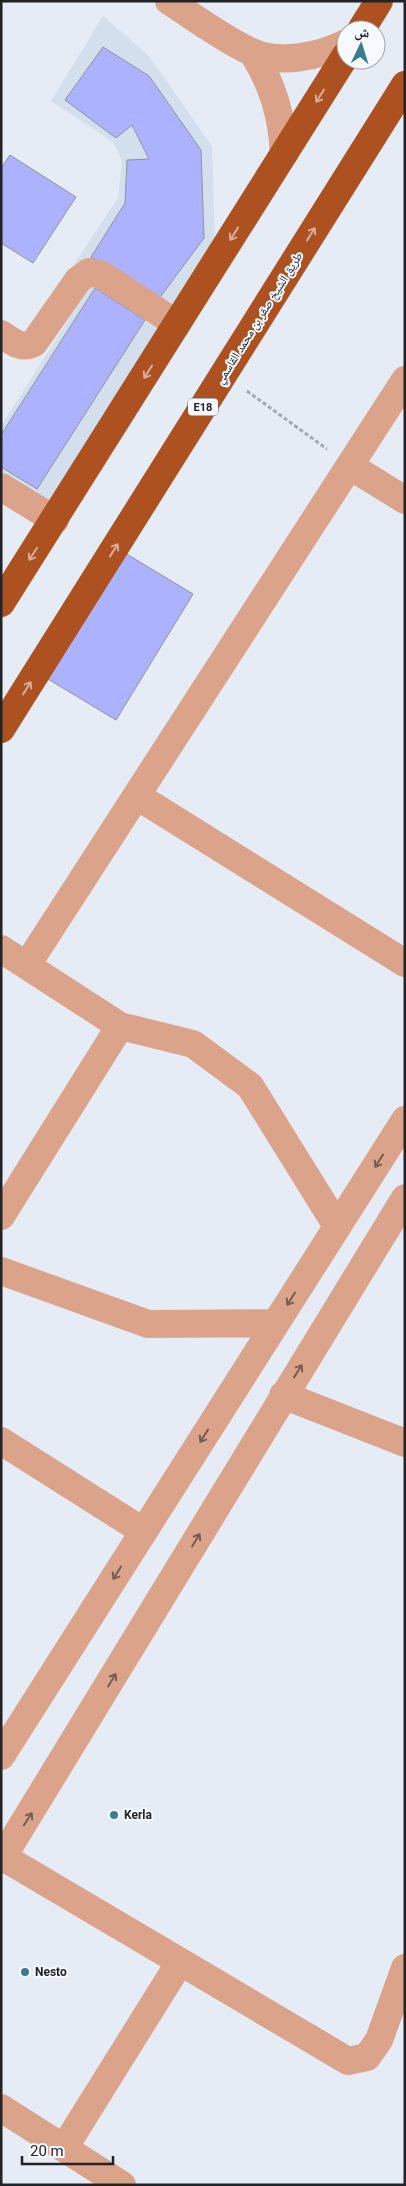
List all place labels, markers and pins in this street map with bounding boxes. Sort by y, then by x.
place label: Kerla [124,1808,153,1822]
marker: Kerla [108,1809,120,1821]
place label: Nesto [35,1965,67,1979]
marker: Nesto [19,1966,31,1978]

